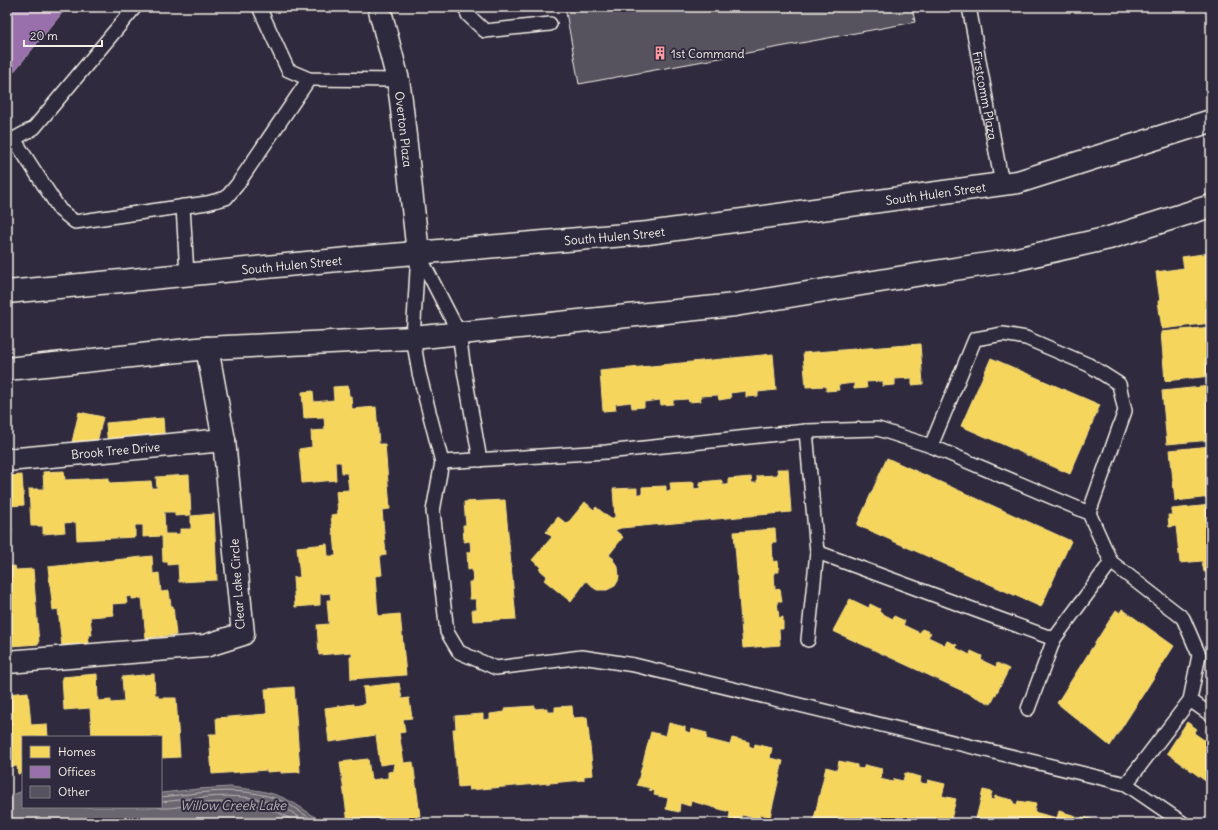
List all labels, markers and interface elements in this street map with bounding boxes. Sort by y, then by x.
scale bar [24,22,102,48]
text: 20 m [30,28,58,43]
building icon: 1st Command [652,45,668,61]
place label: 1st Command [671,46,745,61]
street label: Firstcomm Plaza [970,50,1001,141]
street label: Overton Plaza [392,90,416,168]
street label: South Hulen Street [885,179,987,208]
street label: South Hulen Street [563,223,666,248]
street label: South Hulen Street [241,252,343,277]
street label: Brook Tree Drive [70,438,161,462]
street label: Clear Lake Circle [226,538,248,630]
legend [22,736,162,808]
text: Homes [58,744,96,759]
text: Offices [58,764,96,779]
text: Other [58,784,90,799]
water label: Willow Creek Lake [180,797,287,814]

